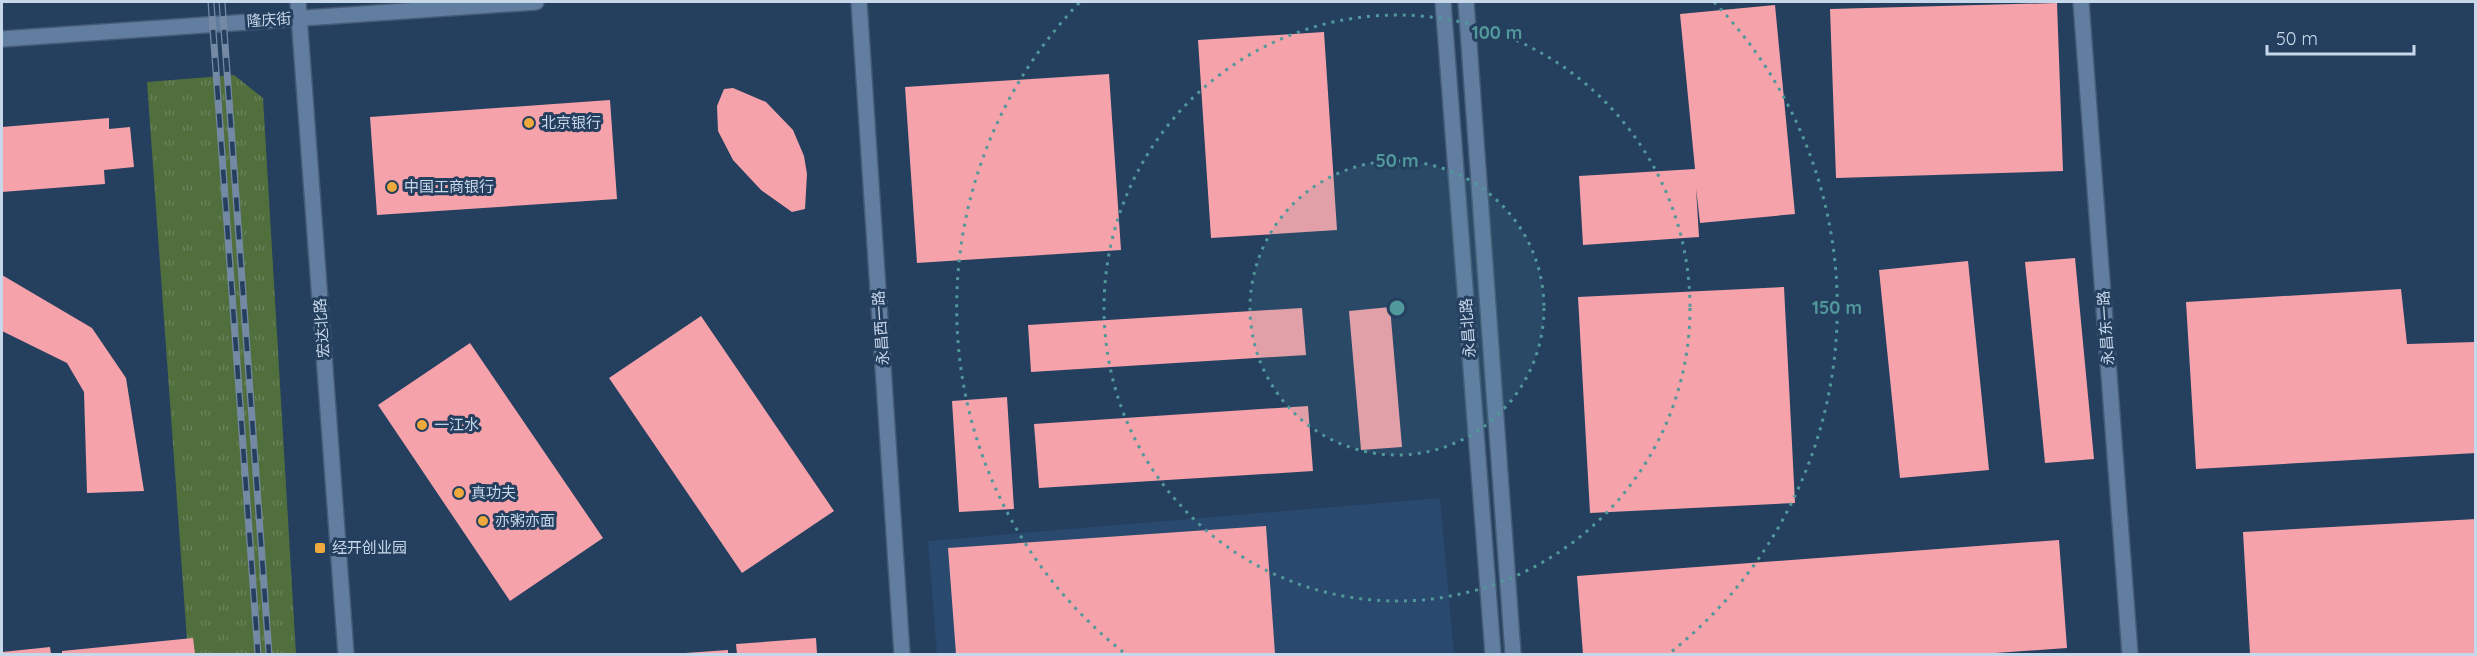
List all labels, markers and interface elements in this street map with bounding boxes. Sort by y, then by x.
street label: 隆庆街 [246,8,292,31]
scale bar [2267,18,2414,56]
text: 100 m [1472,21,1522,44]
text: 50 m [2276,27,2318,50]
place label: 北京银行 [541,113,601,132]
marker: 北京银行 [522,116,536,130]
text: 50 m [1375,149,1419,172]
place label: 中国工商银行 [404,177,494,196]
marker: 中国工商银行 [385,180,399,194]
street label: 永昌西一路 [868,290,893,366]
street label: 永昌东一路 [2093,290,2118,366]
text: 150 m [1812,296,1862,319]
street label: 宏达北路 [310,297,333,359]
street label: 永昌北路 [1456,297,1479,359]
centre of rings [1387,298,1407,318]
place label: 一江水 [434,415,479,434]
marker: 一江水 [415,418,429,432]
place label: 真功夫 [471,483,516,502]
marker: 真功夫 [452,486,466,500]
place label: 亦粥亦面 [495,511,555,530]
marker: 亦粥亦面 [476,514,490,528]
place label: 经开创业园 [332,538,407,557]
marker: 经开创业园 [313,541,327,555]

